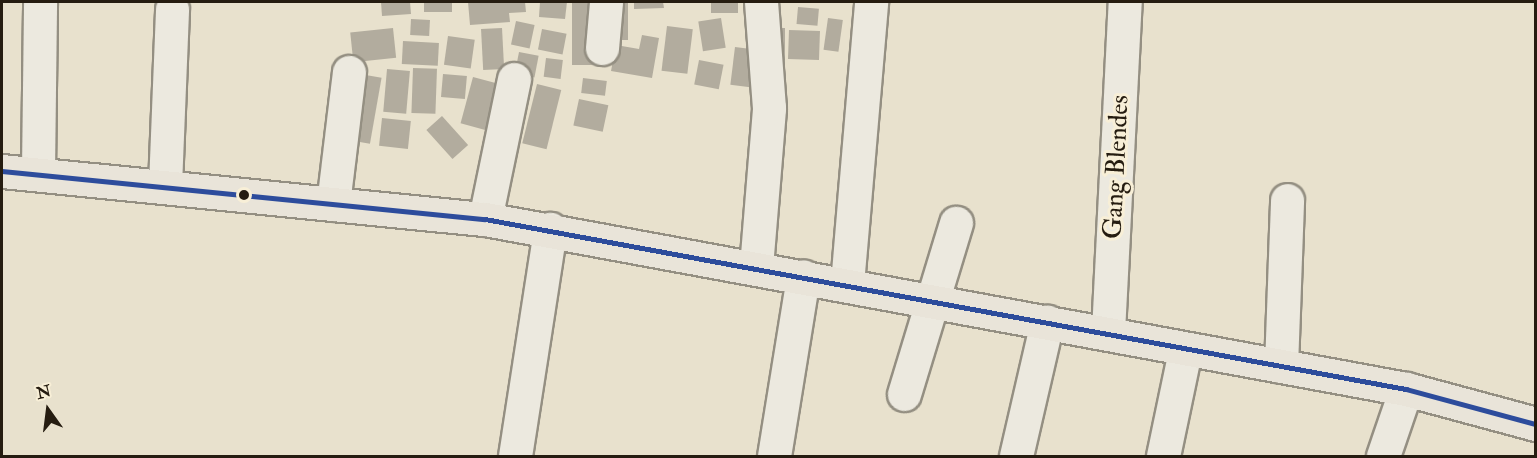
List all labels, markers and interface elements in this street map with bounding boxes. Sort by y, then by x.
street label: Gang Blendes [1098,94,1136,240]
unlabelled marker [238,189,250,201]
north arrow [18,380,78,440]
text: N [34,381,53,404]

